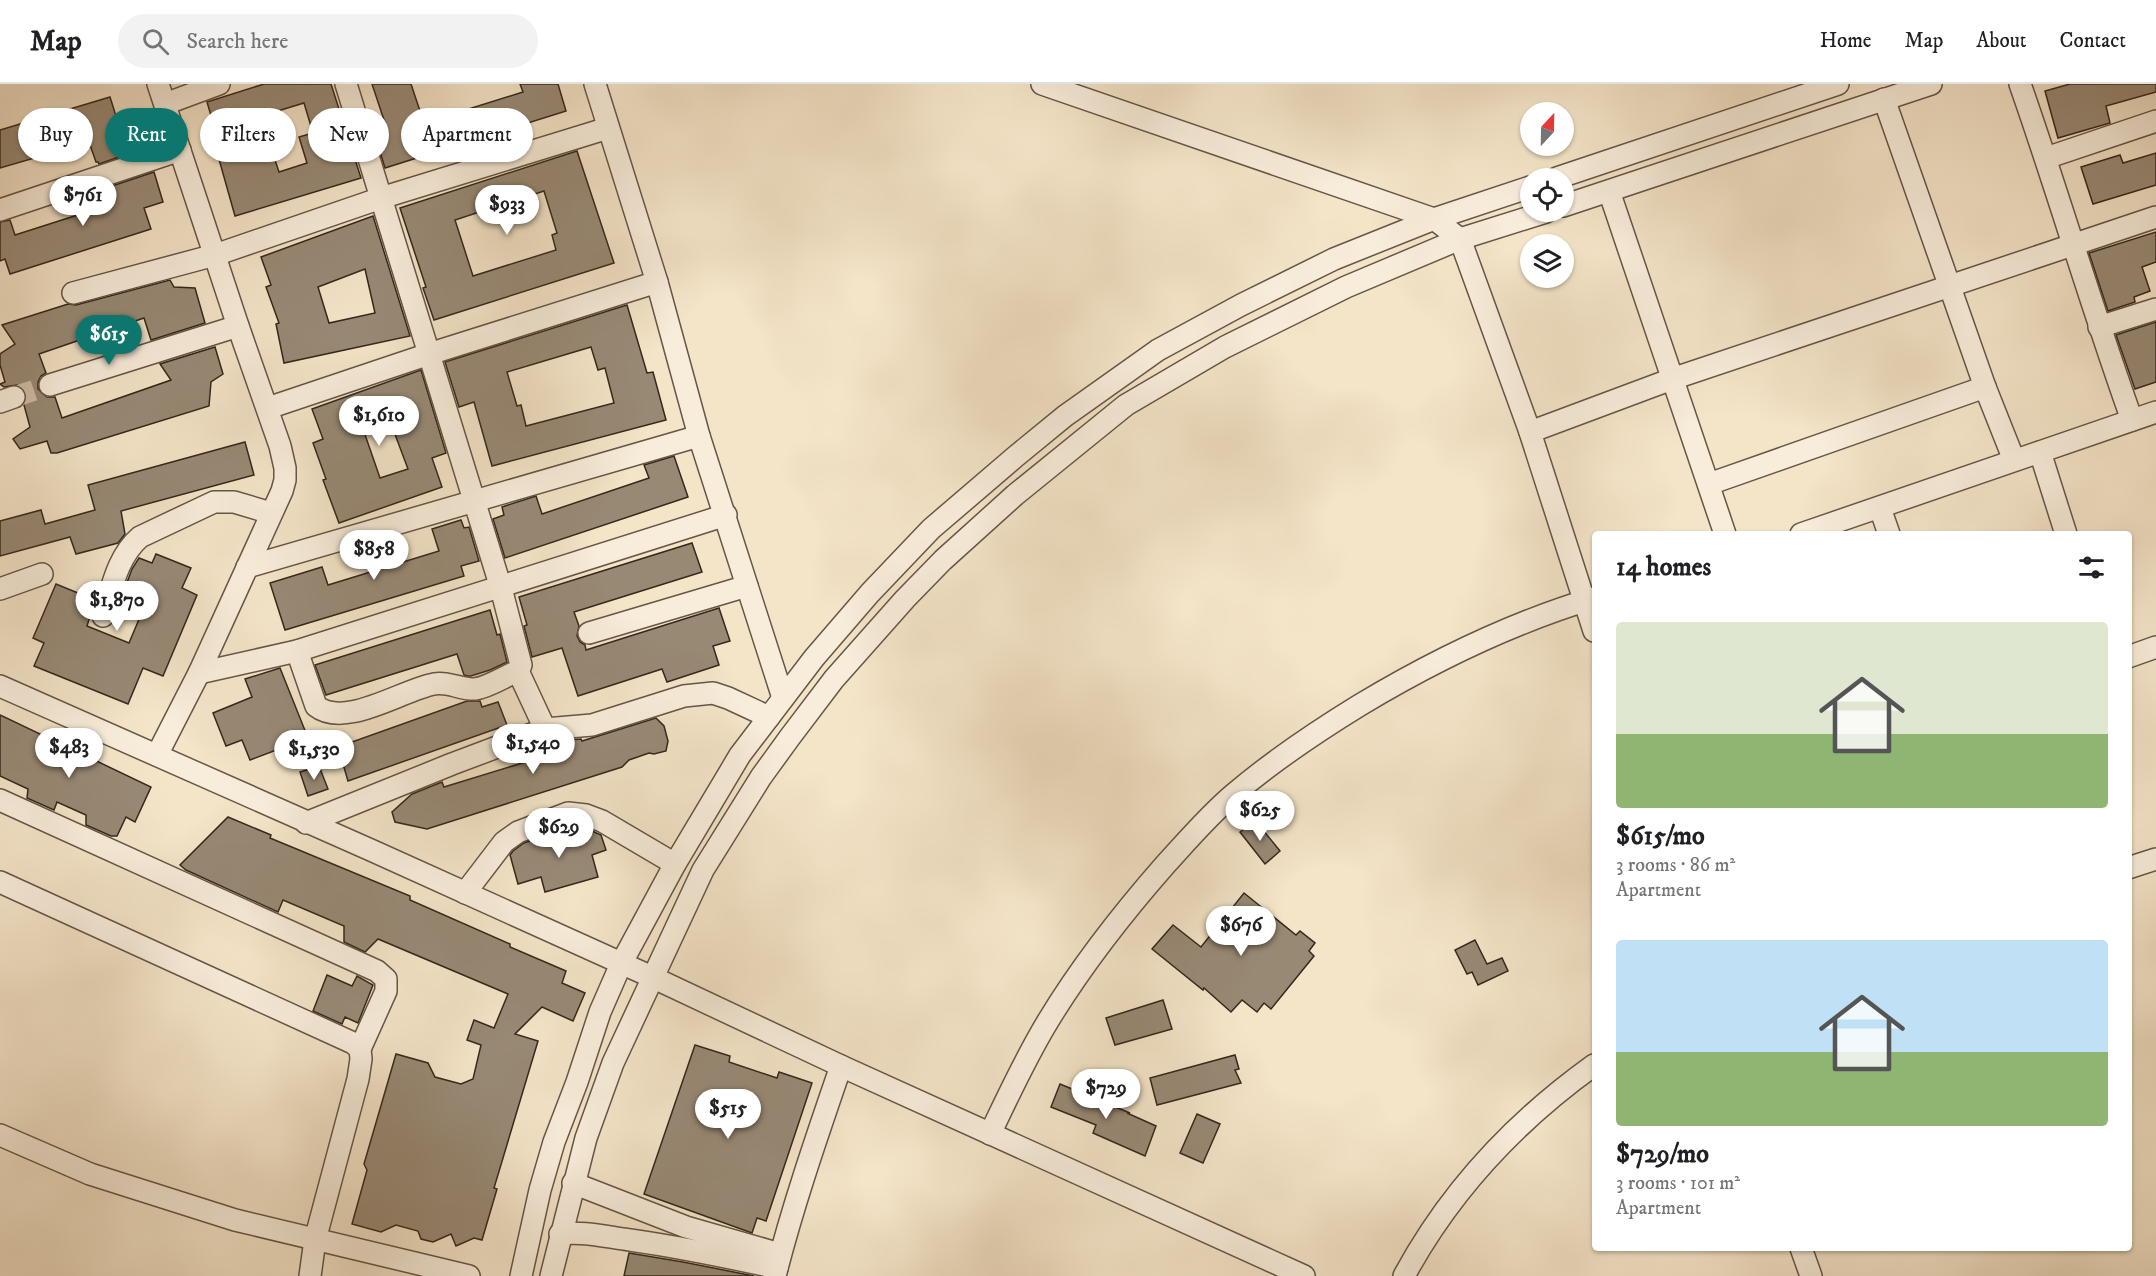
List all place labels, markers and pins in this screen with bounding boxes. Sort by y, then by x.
pin: $761 [47,176,119,227]
pin: $933 [471,185,543,236]
pin: $615 [73,315,145,366]
pin: $1,610 [330,396,428,447]
pin: $858 [338,530,410,581]
pin: $1,870 [68,581,166,632]
pin: $1,540 [484,724,582,775]
pin: $483 [33,728,105,779]
pin: $1,530 [265,730,363,781]
pin: $625 [1224,791,1296,842]
pin: $629 [523,808,595,859]
pin: $676 [1205,906,1277,957]
pin: $729 [1070,1069,1142,1120]
pin: $515 [692,1089,764,1140]

